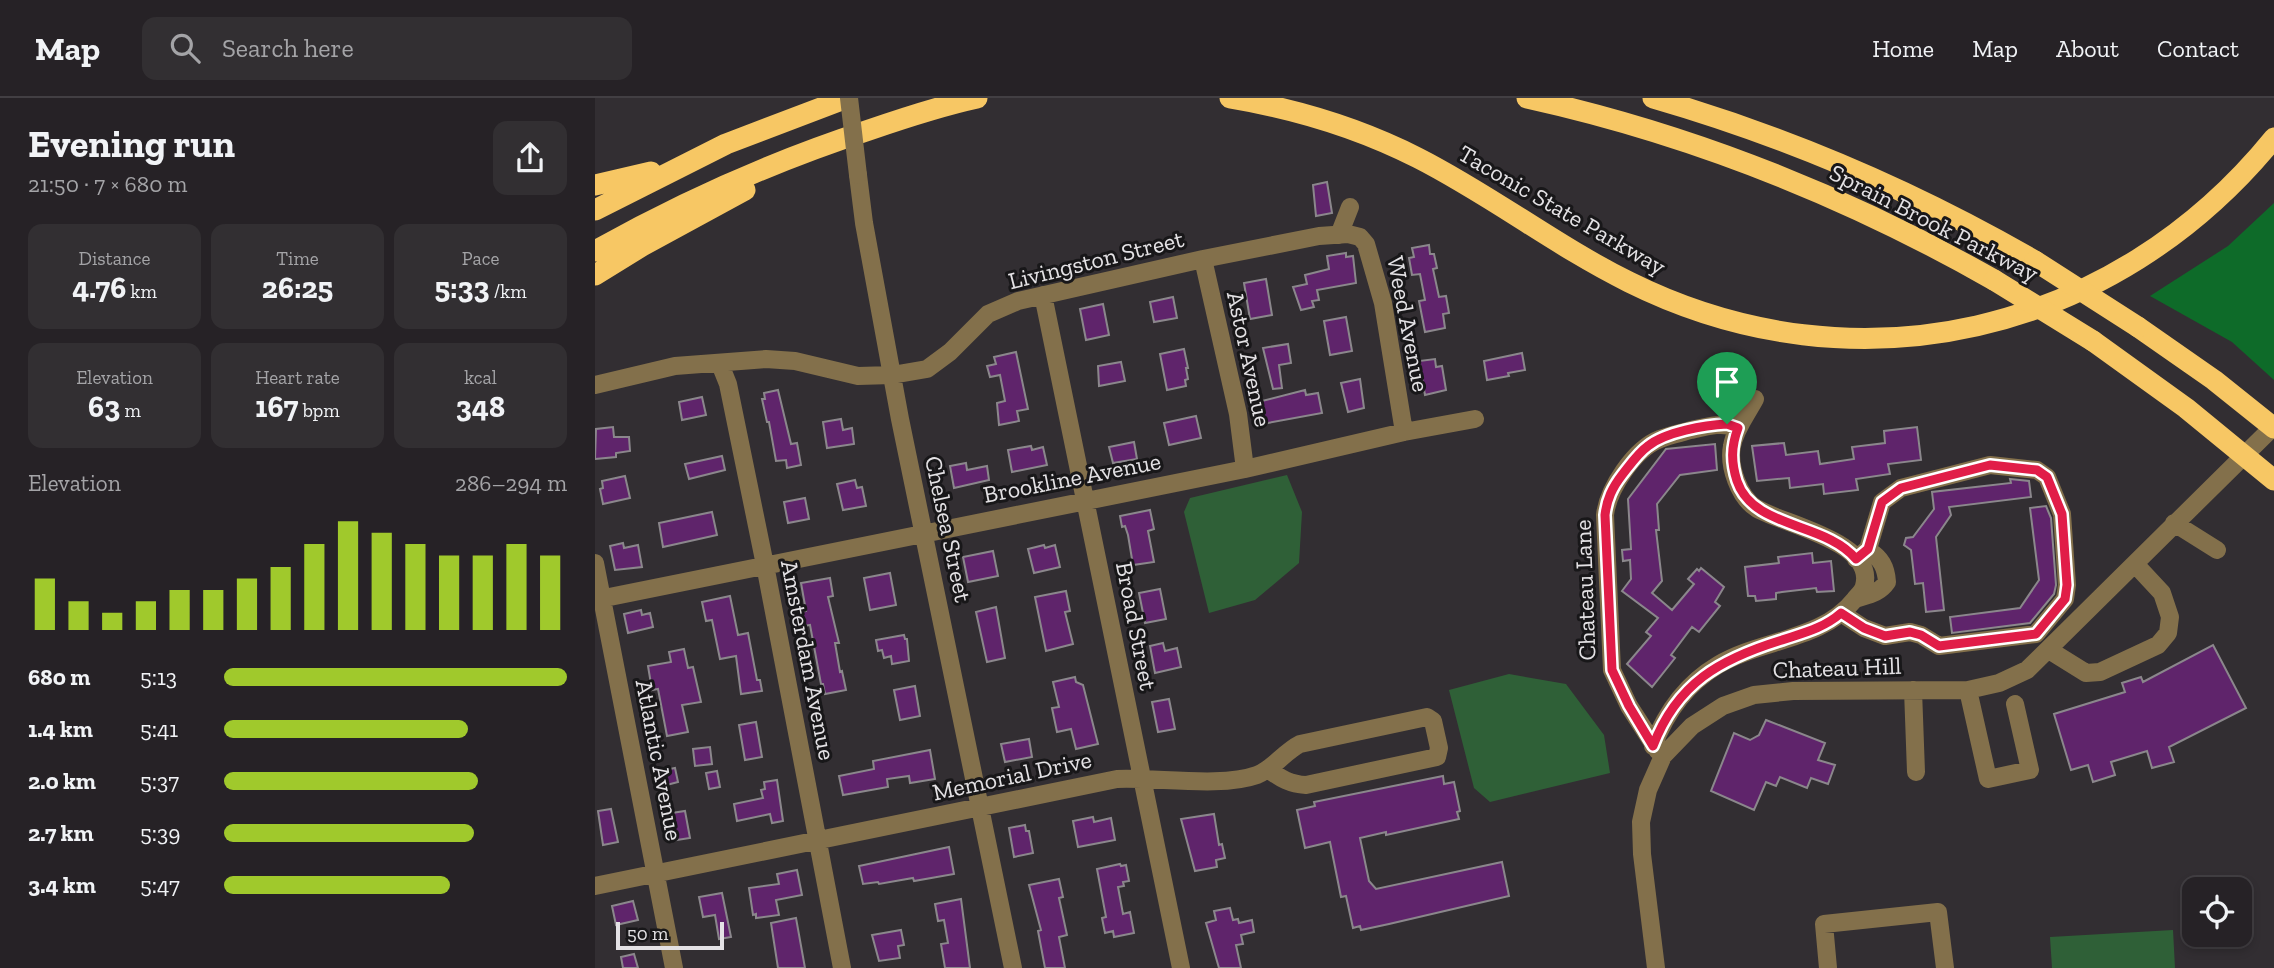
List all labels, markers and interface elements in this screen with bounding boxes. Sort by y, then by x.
search box [142,17,632,80]
text: Map [35,29,100,68]
icon: search [166,29,204,67]
text: Search here [222,32,354,64]
text: Home [1872,34,1934,63]
text: Map [1972,34,2018,63]
text: About [2056,34,2119,63]
text: Contact [2157,34,2239,63]
text: Evening run [28,121,235,167]
button: share [493,121,567,195]
street label: Taconic State Parkway [1453,138,1672,281]
street label: Sprain Brook Parkway [1825,157,2044,288]
text: 21:50 · 7 × 680 m [28,170,187,198]
street label: Livingston Street [1005,224,1187,295]
text: Distance [79,247,150,270]
text: Time [276,247,319,270]
text: Pace [462,247,499,270]
street label: Weed Avenue [1381,253,1436,394]
text: 4.76 [72,270,126,306]
text: 26:25 [262,270,333,306]
text: 5:33 [434,270,490,306]
text: km [126,280,157,303]
text: /km [490,280,527,303]
street label: Astor Avenue [1221,289,1278,429]
pin [1697,352,1757,424]
icon: arrive [1708,363,1746,401]
text: Elevation [76,366,153,389]
text: Heart rate [255,366,340,389]
text: kcal [464,366,497,389]
text: 63 [88,389,120,425]
text: 167 [255,389,298,425]
text: 348 [456,389,505,425]
text: m [120,399,141,422]
text: bpm [298,399,340,422]
street label: Brookline Avenue [981,446,1163,509]
street label: Chelsea Street [919,453,978,605]
text: Elevation [28,469,121,497]
text: 286–294 m [455,469,567,497]
street label: Chateau Lane [1568,519,1601,661]
street label: Amsterdam Avenue [775,557,842,762]
street label: Broad Street [1110,559,1163,693]
street label: Chateau Hill [1772,651,1902,684]
text: 680 m [28,663,90,691]
text: 5:13 [140,663,177,691]
street label: Atlantic Avenue [630,677,689,843]
text: 1.4 km [28,715,93,743]
text: 5:41 [140,715,178,743]
street label: Memorial Drive [930,745,1094,806]
text: 2.0 km [28,767,96,795]
text: 5:37 [140,767,179,795]
text: 2.7 km [28,819,94,847]
text: 5:39 [140,819,180,847]
text: 3.4 km [28,871,96,899]
text: 5:47 [140,871,180,899]
map controls [2182,877,2252,947]
button: locate [2182,877,2252,947]
scale bar [616,919,725,951]
text: 50 m [627,922,668,945]

